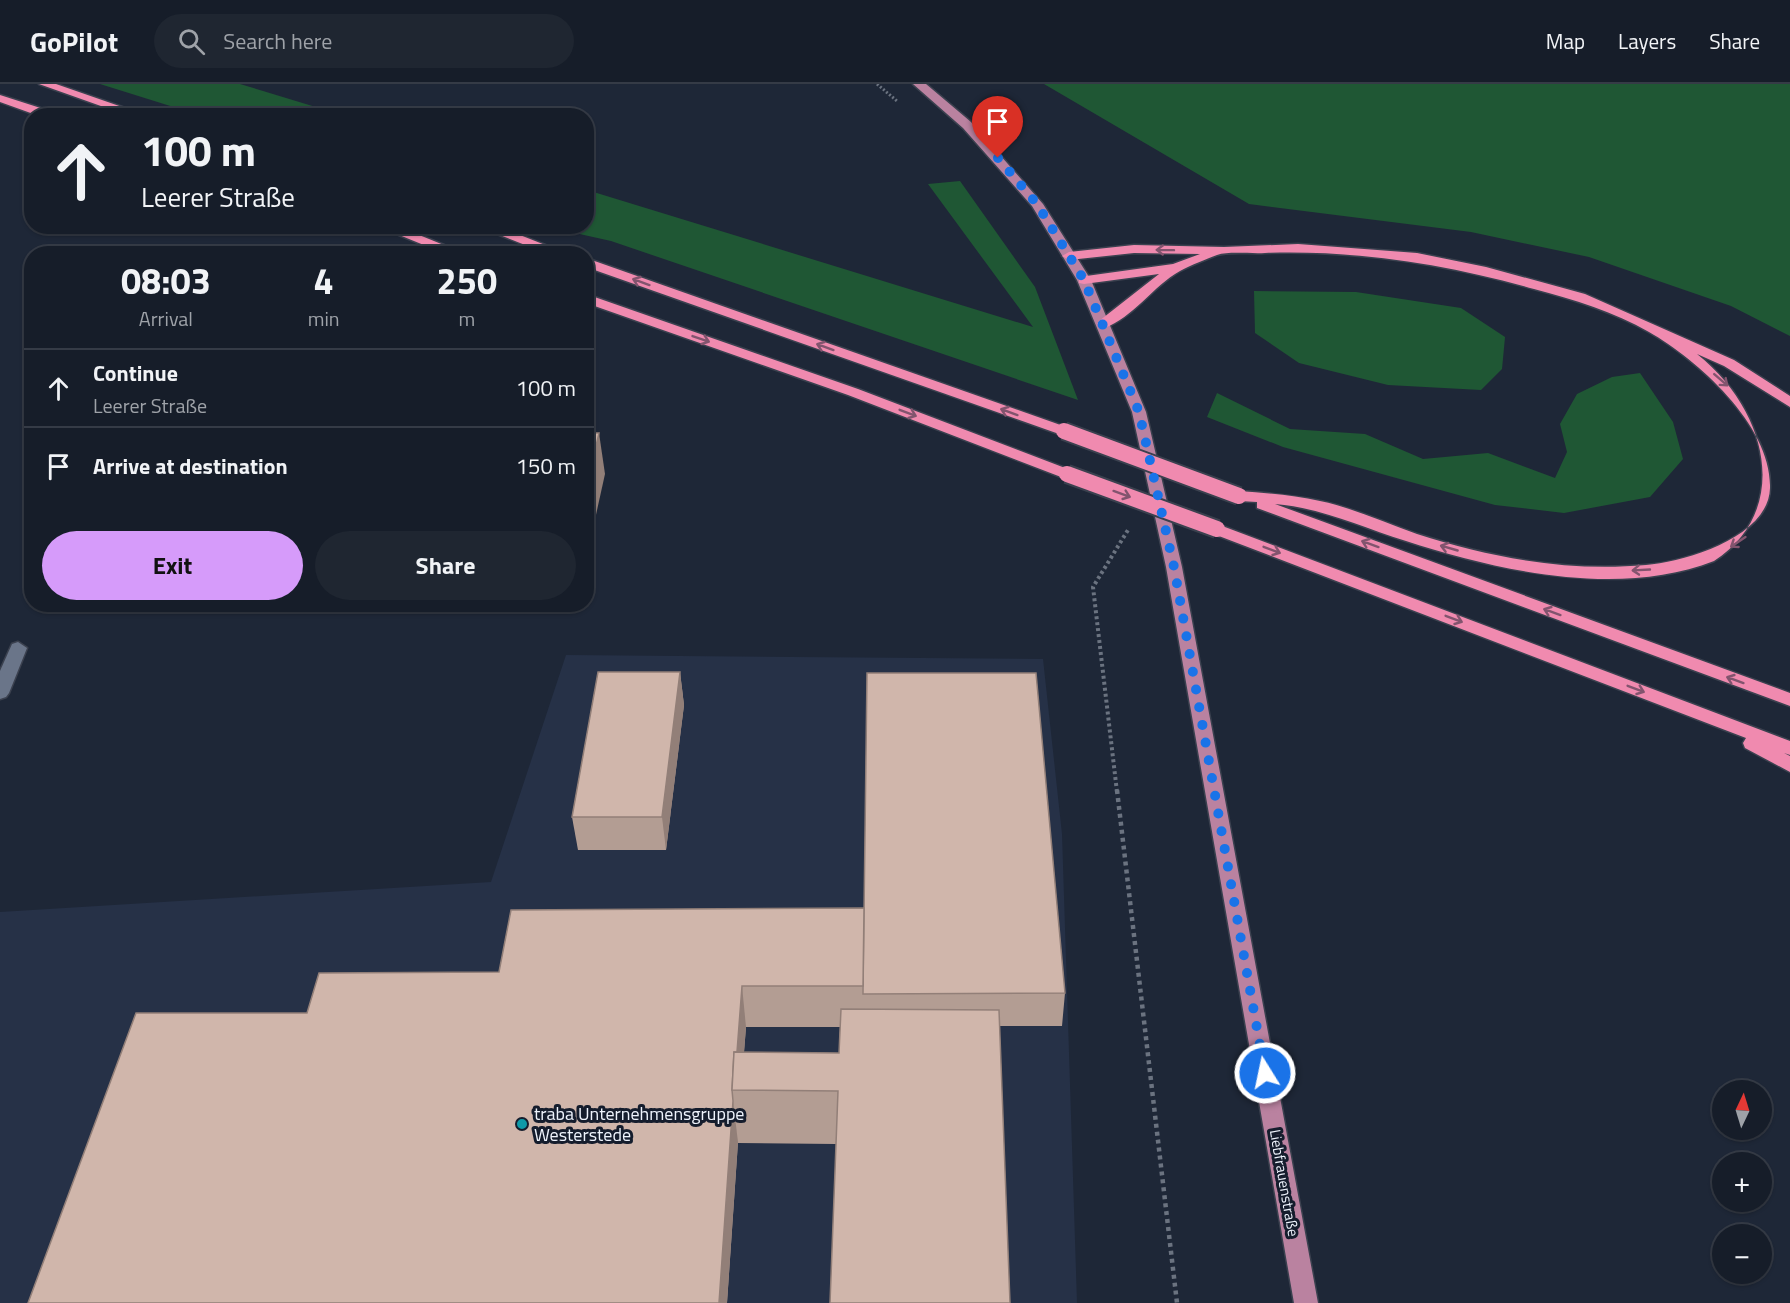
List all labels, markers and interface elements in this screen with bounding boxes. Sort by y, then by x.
search box [154,14,574,68]
text: GoPilot [30,20,118,63]
text: Search here [223,24,332,58]
icon: search [175,25,208,58]
text: Map [1546,25,1585,57]
text: Layers [1618,25,1676,57]
text: Share [1709,25,1760,57]
pin [972,96,1023,158]
icon: arrive [981,105,1014,138]
text: 100 m [141,118,256,182]
icon: ahead [42,132,120,210]
text: Leerer Straße [141,176,295,217]
one-way arrow [1156,244,1176,255]
text: 08:03 [121,253,211,308]
text: 4 [314,253,334,308]
text: 250 [437,253,497,308]
one-way arrow [632,275,651,286]
text: Arrival [139,303,193,334]
text: min [308,303,340,334]
text: m [458,303,475,334]
one-way arrow [691,334,710,345]
one-way arrow [816,340,835,351]
text: Continue [93,356,178,390]
text: 100 m [516,371,576,405]
icon: ahead [42,372,75,405]
one-way arrow [1713,373,1728,387]
text: Leerer Straße [93,390,207,421]
one-way arrow [1000,405,1018,416]
one-way arrow [898,408,917,419]
text: Arrive at destination [93,449,288,483]
text: 150 m [516,449,576,483]
icon: arrive [42,450,75,483]
one-way arrow [1112,490,1131,501]
button: Exit [42,531,303,600]
button: Share [315,531,576,600]
one-way arrow [1730,536,1747,549]
one-way arrow [1361,537,1379,548]
one-way arrow [1440,542,1459,553]
one-way arrow [1262,545,1280,556]
one-way arrow [1632,564,1652,575]
one-way arrow [1544,605,1562,616]
one-way arrow [1444,615,1463,626]
one-way arrow [1726,673,1745,684]
one-way arrow [1626,684,1645,695]
position arrow [1233,1041,1297,1105]
north arrow [1712,1080,1772,1140]
map controls [1712,1080,1772,1284]
place label: traba Unternehmensgruppe Westerstede [534,1100,744,1148]
marker: traba Unternehmensgruppe Westerstede [515,1117,529,1131]
street label: Liebfrauenstraße [1264,1128,1305,1238]
button: + [1712,1152,1772,1212]
button: − [1712,1224,1772,1284]

